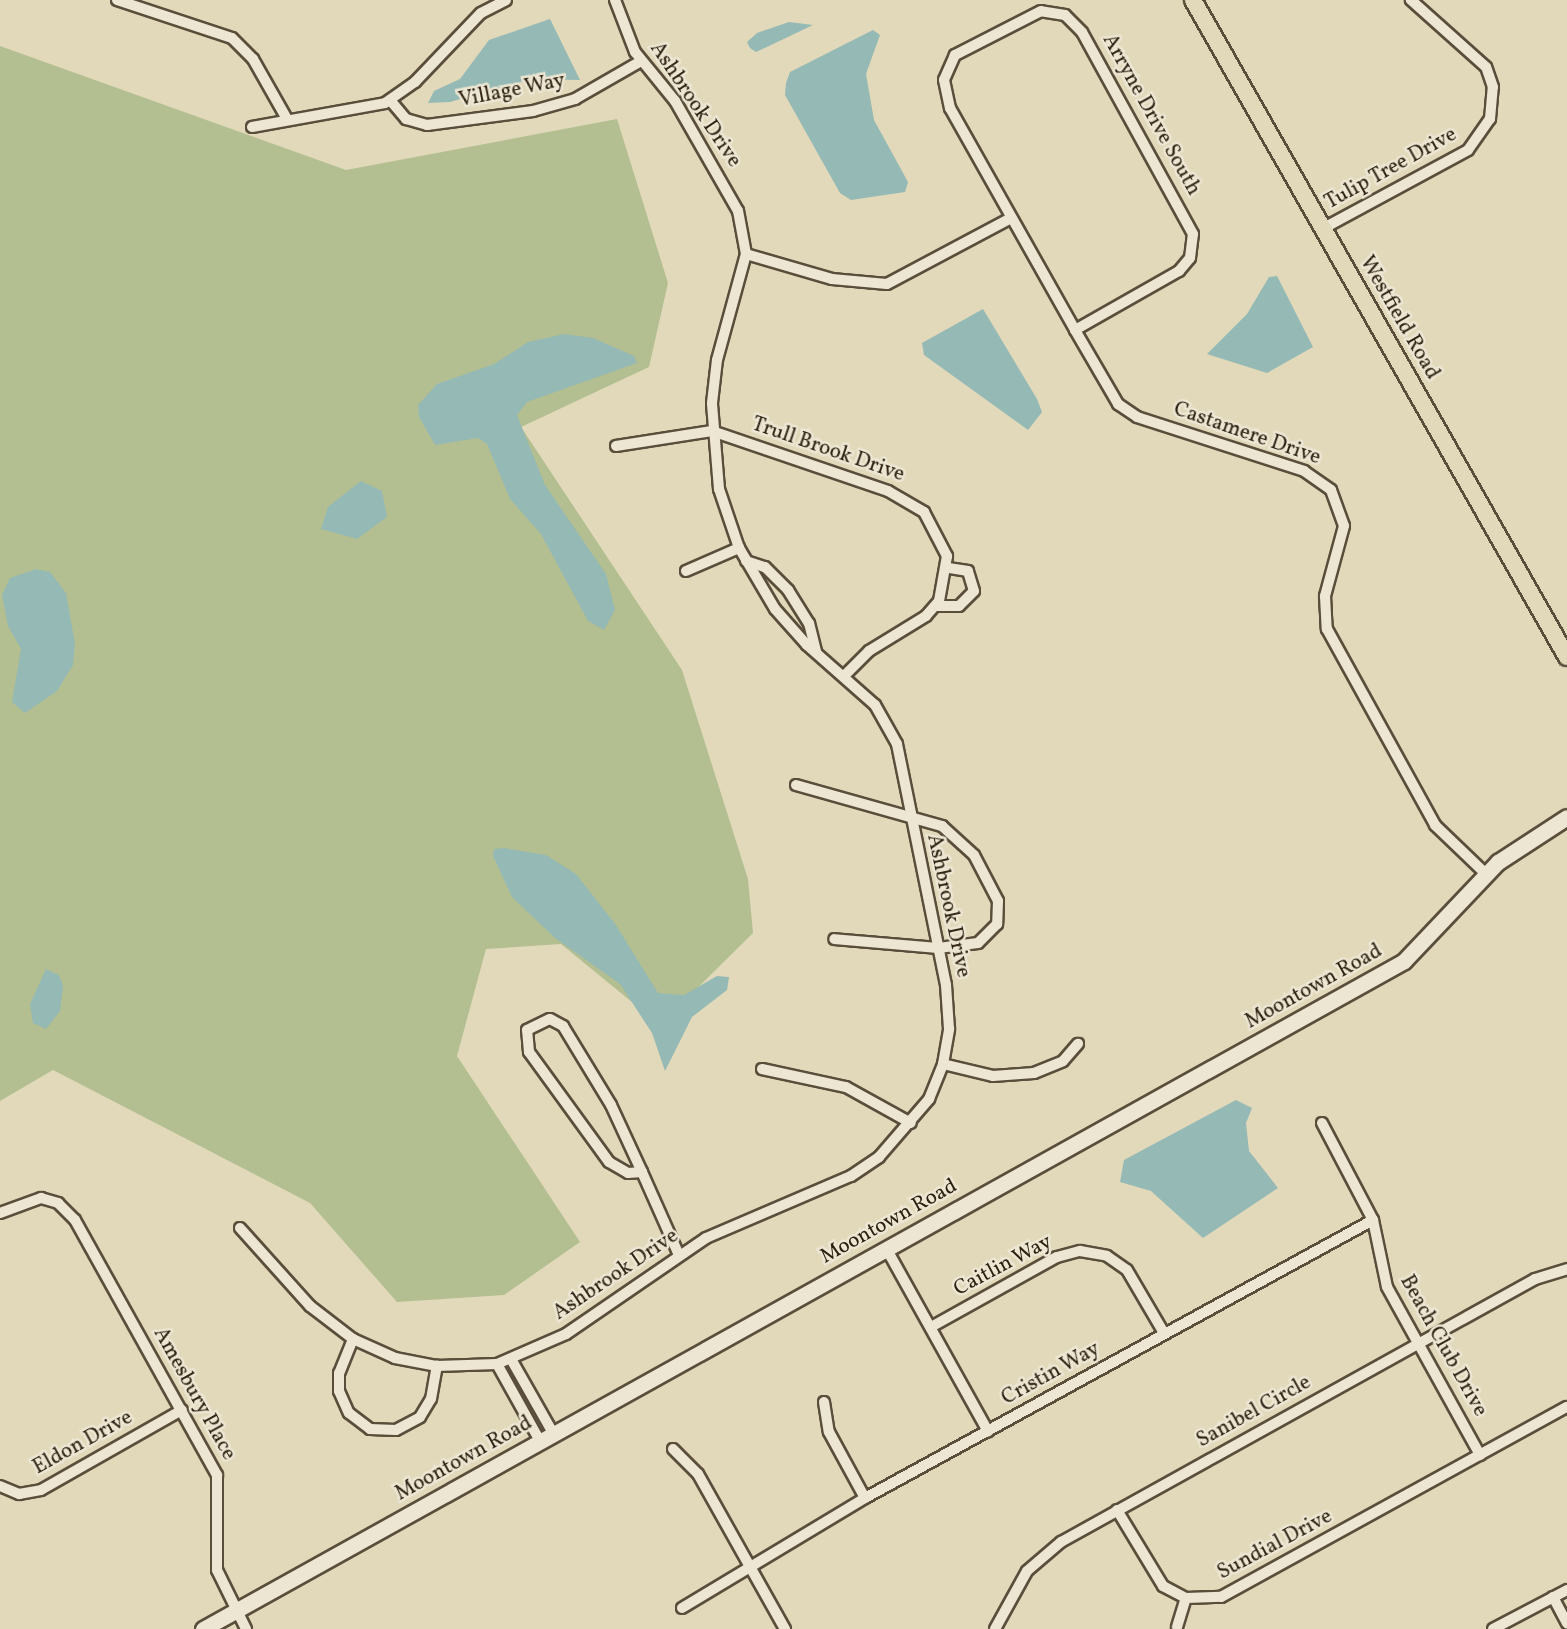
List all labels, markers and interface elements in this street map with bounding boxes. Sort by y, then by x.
street label: Arryne Drive South [1096,30,1206,200]
street label: Ashbrook Drive [644,38,746,172]
street label: Village Way [456,68,568,114]
street label: Tulip Tree Drive [1320,122,1462,216]
street label: Westfield Road [1353,252,1445,384]
street label: Castamere Drive [1170,397,1324,471]
street label: Trull Brook Drive [748,412,908,488]
street label: Ashbrook Drive [921,832,975,980]
street label: Moontown Road [1241,939,1387,1035]
street label: Moontown Road [816,1174,962,1270]
street label: Ashbrook Drive [549,1224,683,1326]
street label: Caitlin Way [949,1230,1057,1302]
street label: Beach Club Drive [1394,1271,1492,1421]
street label: Amesbury Place [147,1323,241,1465]
street label: Cristin Way [997,1337,1105,1411]
street label: Sanibel Circle [1192,1370,1316,1454]
street label: Eldon Drive [29,1405,137,1481]
street label: Moontown Road [391,1411,537,1507]
street label: Sundial Drive [1213,1504,1337,1586]

